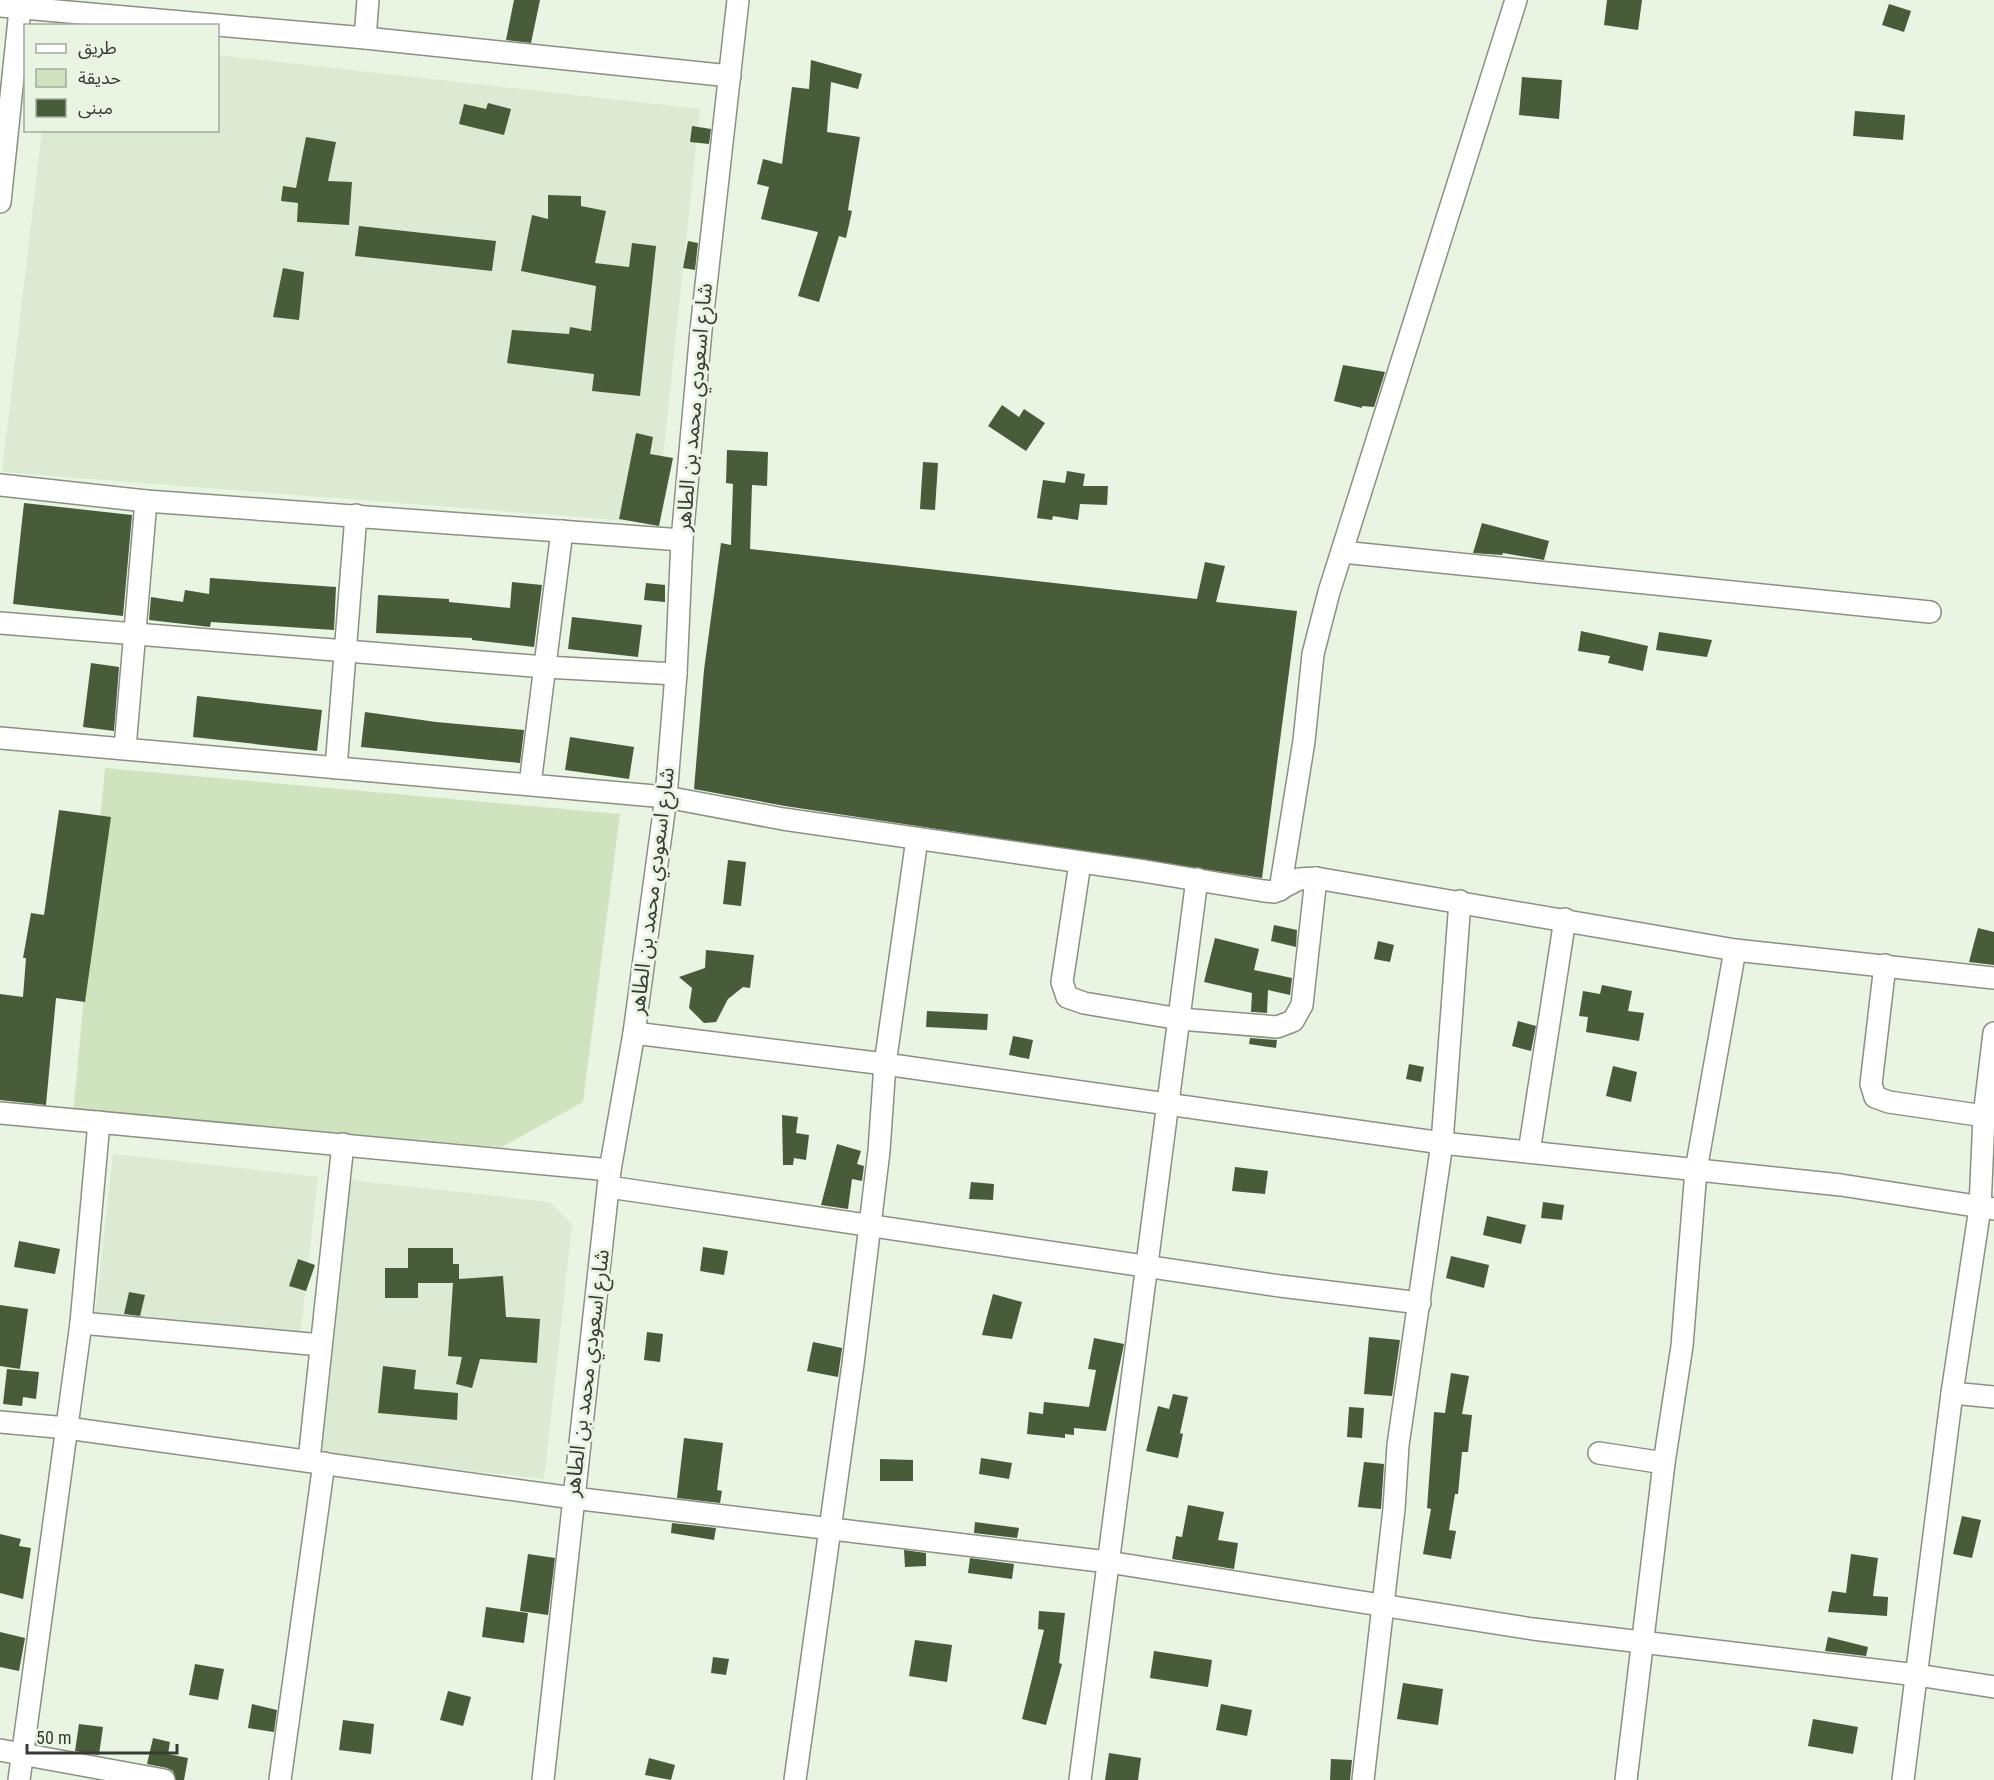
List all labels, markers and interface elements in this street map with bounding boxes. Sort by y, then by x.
legend [24,24,219,132]
text: طريق [78,37,117,59]
text: حديقة [78,67,121,88]
text: مبنى [78,97,113,119]
street label: شارع اسعودي محمد بن الطاهر [671,282,721,533]
street label: شارع اسعودي محمد بن الطاهر [625,766,683,1018]
street label: شارع اسعودي محمد بن الطاهر [560,1248,618,1500]
scale bar [27,1717,177,1755]
text: 50 m [36,1727,71,1748]

